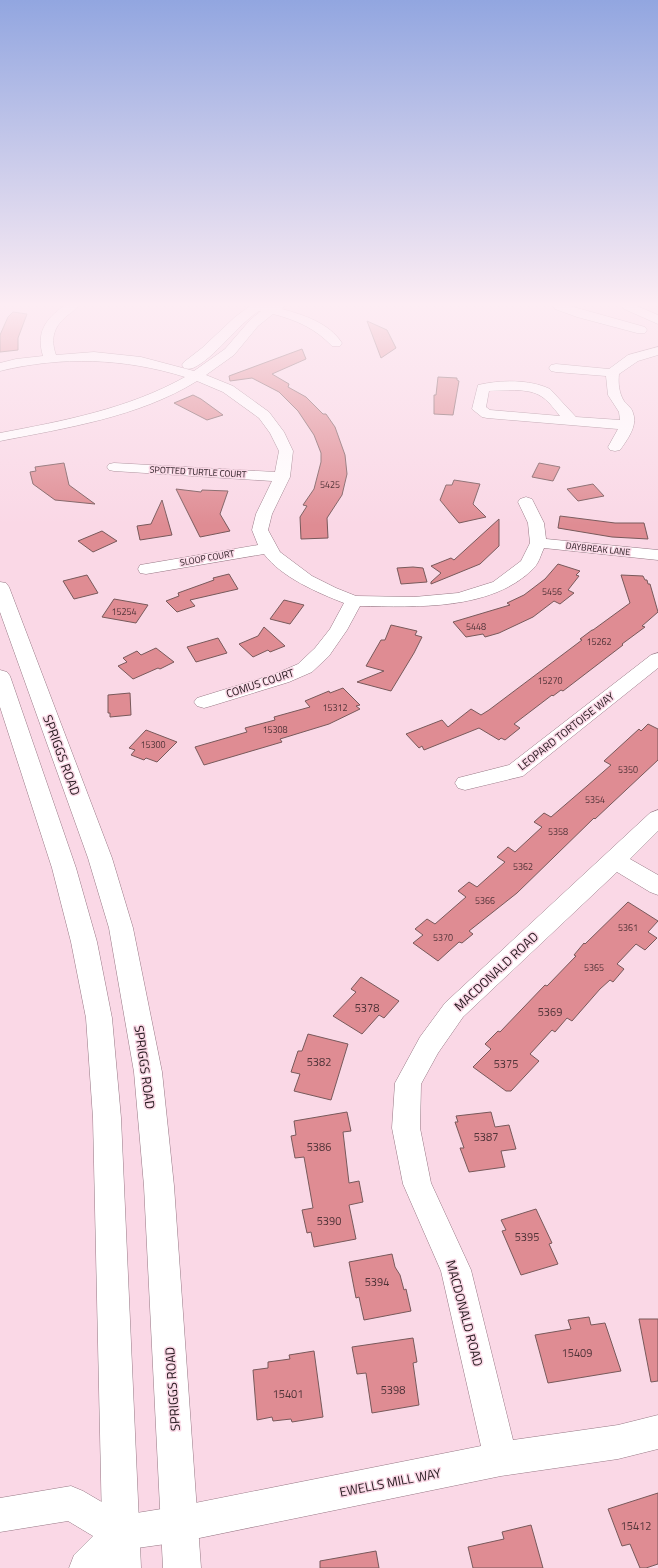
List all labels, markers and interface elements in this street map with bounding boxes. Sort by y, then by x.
street label: SPOTTED TURTLE COURT [149,462,247,481]
house number: 5425 [320,478,340,491]
street label: DAYBREAK LANE [565,539,631,558]
street label: SLOOP COURT [179,546,235,569]
house number: 5456 [542,585,562,598]
house number: 15254 [111,605,137,618]
house number: 5448 [466,620,486,633]
house number: 15262 [586,635,612,648]
street label: COMUS COURT [224,664,296,702]
house number: 15270 [537,674,563,687]
street label: LEOPARD TORTOISE WAY [514,688,618,774]
house number: 15312 [322,701,348,714]
street label: SPRIGGS ROAD [38,712,86,798]
house number: 15308 [262,723,288,736]
house number: 15300 [140,738,166,751]
house number: 5350 [618,763,638,776]
house number: 5354 [585,793,605,806]
house number: 5358 [548,825,568,838]
house number: 5362 [513,860,533,873]
house number: 5366 [475,894,495,907]
house number: 5361 [618,921,638,934]
street label: MACDONALD ROAD [449,926,543,1016]
house number: 5370 [433,931,453,944]
house number: 5365 [584,961,604,974]
house number: 5378 [355,1000,379,1016]
house number: 5369 [538,1004,562,1020]
street label: SPRIGGS ROAD [129,1024,161,1110]
house number: 5382 [307,1054,331,1070]
house number: 5375 [494,1056,518,1072]
house number: 5387 [474,1129,498,1145]
house number: 5386 [307,1139,331,1155]
house number: 5390 [317,1213,341,1229]
house number: 5395 [515,1229,539,1245]
street label: MACDONALD ROAD [441,1258,489,1368]
house number: 5394 [365,1274,389,1290]
house number: 15409 [562,1345,592,1361]
street label: SPRIGGS ROAD [159,1346,185,1432]
house number: 5398 [381,1382,405,1398]
house number: 15401 [273,1386,303,1402]
street label: EWELLS MILL WAY [338,1462,442,1502]
house number: 15412 [621,1518,651,1534]

